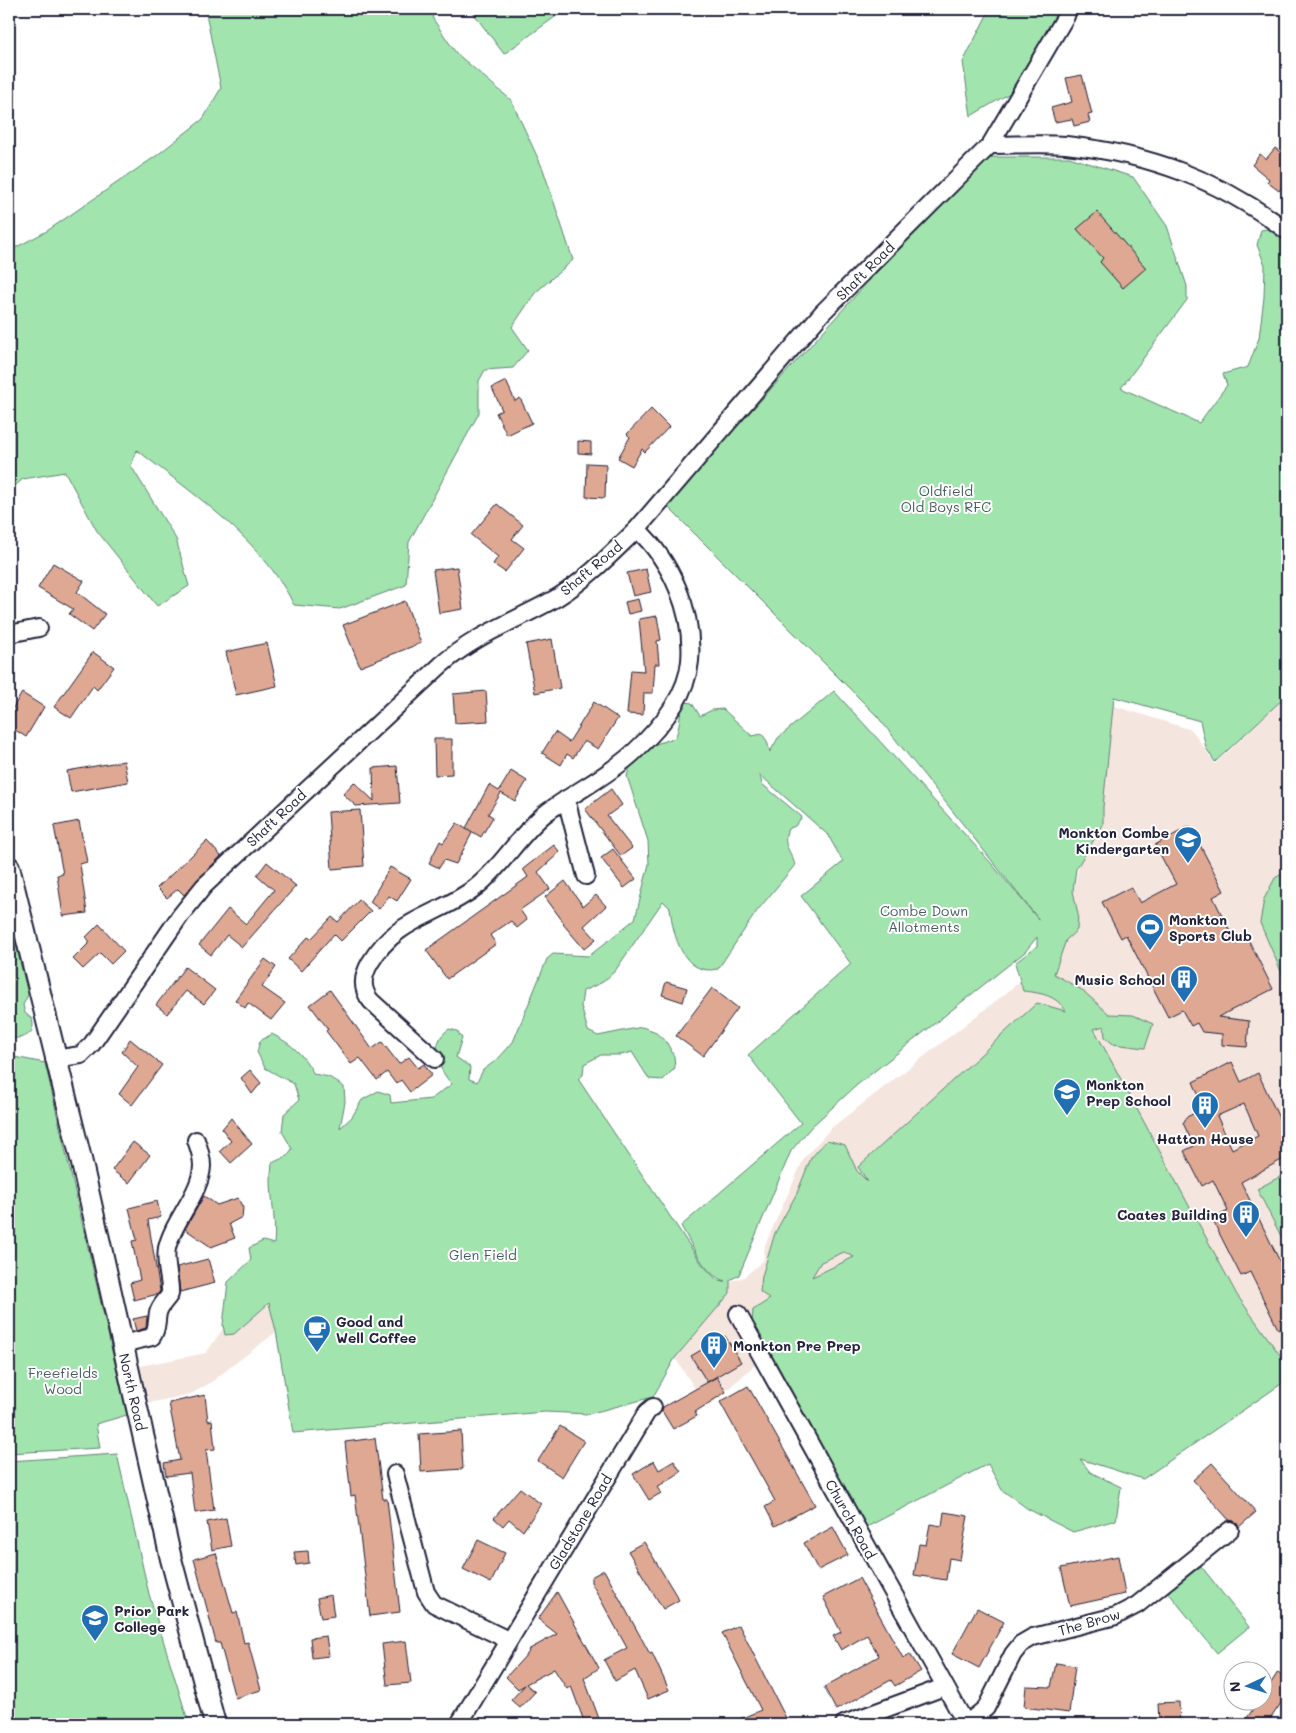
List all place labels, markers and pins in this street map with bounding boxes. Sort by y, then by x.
place label: Monkton Combe Kindergarten [1059,823,1169,858]
school or university icon: Monkton Combe Kindergarten [1173,825,1203,864]
place label: Monkton Sports Club [1169,910,1252,945]
sports icon: Monkton Sports Club [1135,912,1165,951]
building icon: Music School [1169,964,1199,1003]
place label: Music School [1074,970,1165,989]
place label: Monkton Prep School [1086,1075,1171,1110]
school or university icon: Monkton Prep School [1052,1077,1082,1116]
building icon: Hatton House [1190,1090,1220,1129]
place label: Hatton House [1156,1129,1254,1148]
building icon: Coates Building [1231,1199,1261,1238]
place label: Coates Building [1117,1205,1227,1224]
place label: Good and Well Coffee [336,1312,416,1347]
cafe icon: Good and Well Coffee [302,1314,332,1353]
building icon: Monkton Pre Prep [699,1330,729,1369]
place label: Monkton Pre Prep [733,1336,861,1355]
place label: Prior Park College [114,1601,189,1636]
school or university icon: Prior Park College [80,1603,110,1642]

